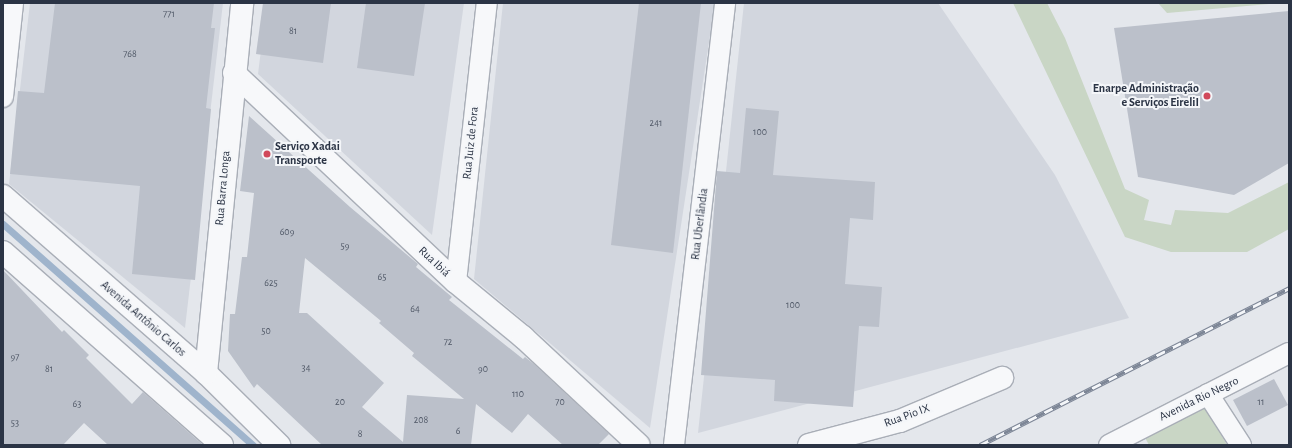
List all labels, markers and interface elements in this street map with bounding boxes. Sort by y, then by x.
house number: 771 [163,9,175,21]
house number: 81 [289,26,297,38]
house number: 768 [123,49,137,61]
place label: Enarpe Administração e Serviços EireliI [1093,82,1199,110]
marker: Enarpe Administração e Serviços EireliI [1202,91,1212,101]
street label: Rua Juiz de Fora [460,106,482,180]
house number: 241 [650,118,662,130]
house number: 100 [753,127,767,139]
place label: Serviço Xadai Transporte [275,140,340,168]
marker: Serviço Xadai Transporte [262,149,272,159]
street label: Rua Barra Longa [213,150,233,226]
street label: Rua Uberlândia [688,187,712,261]
house number: 609 [280,227,294,239]
house number: 59 [341,241,349,253]
street label: Rua Ibiá [415,244,453,280]
house number: 65 [378,272,386,284]
street label: Avenida Antônio Carlos [97,278,189,360]
house number: 625 [264,278,278,290]
house number: 100 [786,300,800,312]
house number: 64 [410,304,420,316]
house number: 50 [261,326,271,338]
house number: 72 [444,337,452,349]
house number: 97 [11,352,19,364]
house number: 34 [302,363,310,375]
house number: 81 [45,364,53,376]
house number: 90 [478,364,488,376]
street label: Avenida Rio Negro [1157,374,1241,424]
house number: 110 [512,389,524,401]
house number: 20 [335,397,345,409]
house number: 70 [555,397,565,409]
house number: 11 [1258,397,1264,409]
house number: 63 [73,399,81,411]
street label: Rua Pio IX [882,401,932,431]
house number: 208 [414,415,428,427]
house number: 53 [11,418,19,430]
house number: 6 [456,426,460,438]
house number: 8 [358,429,362,441]

